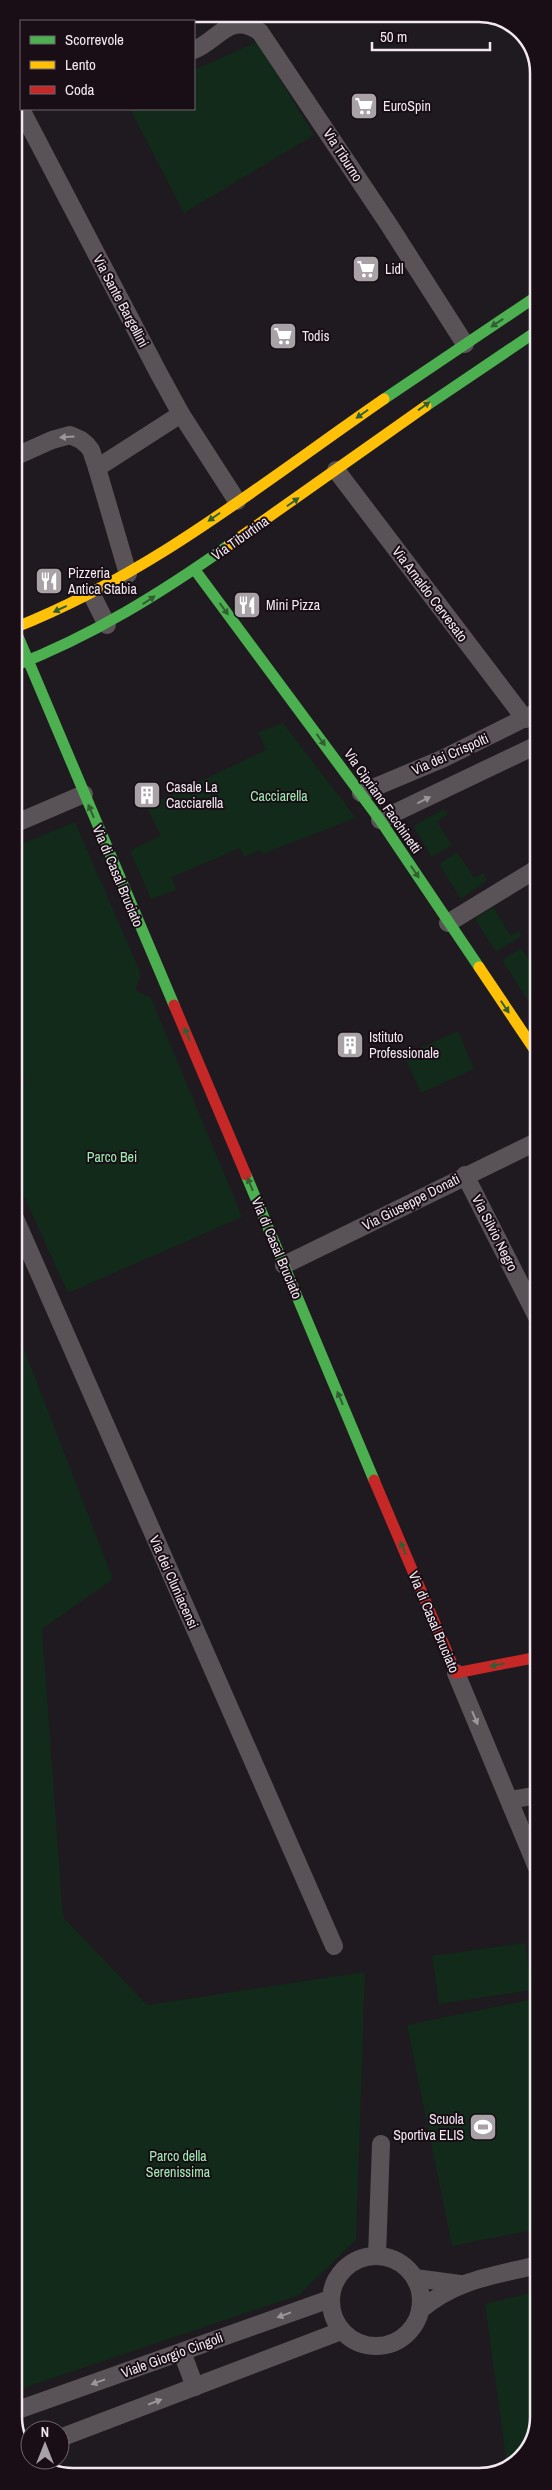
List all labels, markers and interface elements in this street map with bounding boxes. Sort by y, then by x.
legend [20,20,195,110]
scale bar [372,20,490,52]
text: 50 m [380,26,407,47]
text: Scorrevole [65,29,124,50]
text: Lento [65,54,96,75]
text: Coda [65,79,95,100]
supermarket icon: EuroSpin [349,91,379,121]
place label: EuroSpin [383,97,431,115]
street label: Via Tiburno [319,125,367,185]
street label: Via Sante Bargellini [89,252,153,350]
supermarket icon: Lidl [351,254,381,284]
place label: Lidl [385,260,404,278]
one-way arrow [490,318,503,328]
supermarket icon: Todis [268,321,298,351]
place label: Todis [302,327,330,345]
one-way arrow [418,402,431,412]
one-way arrow [355,409,369,419]
one-way arrow [58,434,74,442]
one-way arrow [286,496,299,507]
street label: Via Tiburtina [208,511,273,564]
one-way arrow [207,512,221,522]
street label: Via Arnaldo Cervesato [388,543,472,645]
place label: Pizzeria Antica Stabia [67,564,138,598]
restaurant icon: Pizzeria Antica Stabia [34,566,64,596]
restaurant icon: Mini Pizza [232,590,262,620]
one-way arrow [142,595,155,605]
place label: Mini Pizza [266,596,321,614]
one-way arrow [219,602,230,615]
one-way arrow [53,606,67,614]
street label: Via dei Crispolti [409,729,491,779]
one-way arrow [316,733,326,747]
street label: Via Cipriano Facchinetti [340,745,426,857]
place label: Casale La Cacciarella [166,778,224,812]
building icon: Casale La Cacciarella [132,780,162,810]
park label: Cacciarella [250,787,308,805]
one-way arrow [417,796,431,804]
one-way arrow [87,803,95,818]
street label: Via di Casal Bruciato [89,823,147,929]
one-way arrow [410,866,420,879]
one-way arrow [500,1000,510,1014]
one-way arrow [182,1027,190,1041]
place label: Istituto Professionale [369,1028,439,1062]
building icon: Istituto Professionale [335,1030,365,1060]
park label: Parco Bei [87,1148,137,1166]
street label: Via Giuseppe Donati [359,1170,463,1234]
one-way arrow [245,1177,253,1191]
street label: Via Silvio Negro [468,1192,522,1274]
street label: Via di Casal Bruciato [248,1195,306,1301]
one-way arrow [336,1390,344,1405]
street label: Via dei Cluniacensi [145,1533,203,1631]
one-way arrow [399,1540,407,1555]
street label: Via di Casal Bruciato [405,1569,463,1675]
one-way arrow [488,1662,504,1670]
one-way arrow [471,1711,479,1725]
place label: Scuola Sportiva ELIS [393,2110,465,2144]
sports icon: Scuola Sportiva ELIS [468,2112,498,2142]
park label: Parco della Serenissima [146,2147,211,2181]
one-way arrow [276,2311,291,2319]
street label: Viale Giorgio Cingoli [119,2328,225,2382]
one-way arrow [90,2378,105,2386]
one-way arrow [148,2398,163,2406]
north arrow [20,2420,70,2470]
text: N [41,2423,49,2441]

